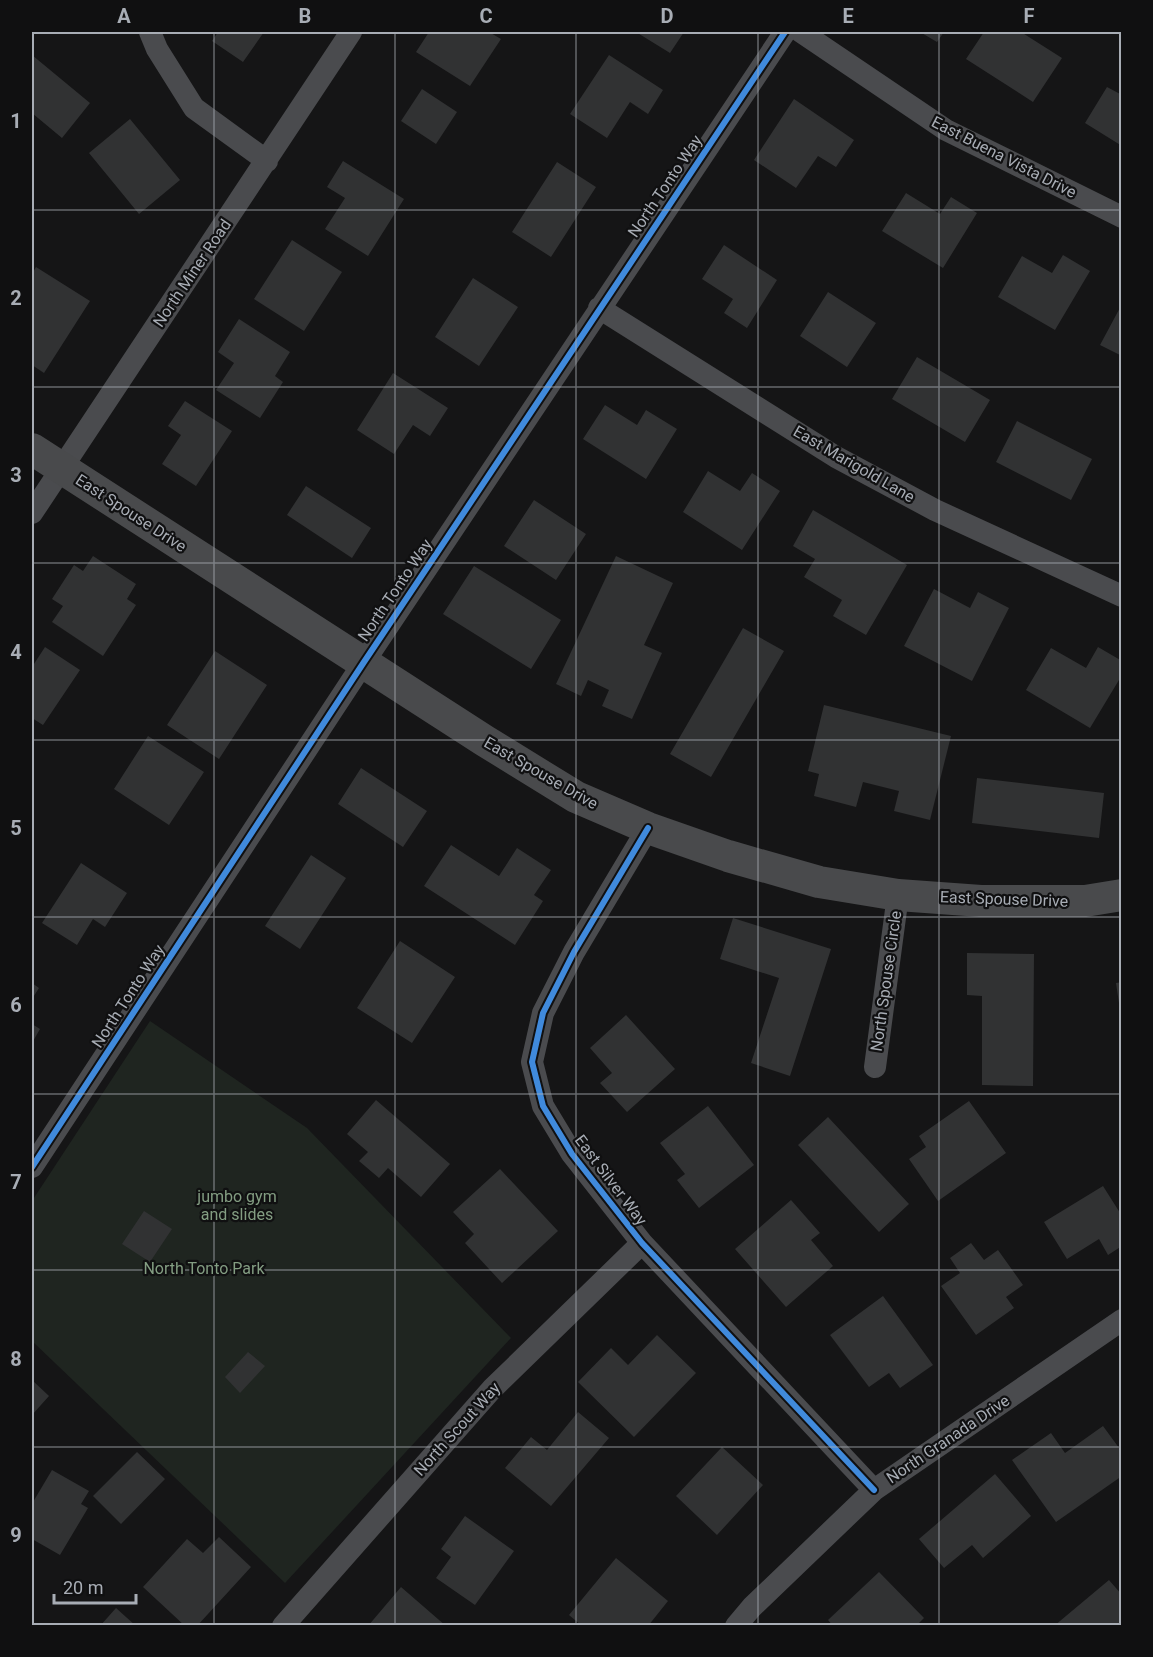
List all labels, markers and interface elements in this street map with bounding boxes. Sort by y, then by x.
text: A [117,4,131,28]
text: B [299,4,311,28]
text: C [479,4,493,28]
text: D [661,4,674,28]
text: E [842,4,854,28]
text: F [1024,4,1035,28]
text: 1 [10,109,22,133]
street label: East Buena Vista Drive [928,112,1080,202]
street label: North Tonto Way [624,131,706,241]
street label: North Miner Road [149,216,235,330]
text: 2 [10,286,22,310]
street label: East Marigold Lane [790,422,918,506]
text: 3 [10,463,22,487]
street label: East Spouse Drive [72,470,190,556]
street label: North Tonto Way [354,535,436,645]
text: 4 [10,640,22,664]
street label: East Spouse Drive [481,733,601,813]
text: 5 [10,816,22,840]
street label: East Spouse Drive [940,887,1068,911]
street label: North Spouse Circle [867,909,905,1053]
street label: North Tonto Way [88,941,169,1051]
text: 6 [10,993,22,1017]
street label: East Silver Way [571,1131,651,1229]
text: 7 [10,1170,22,1194]
park label: jumbo gym and slides [196,1187,277,1224]
park label: North Tonto Park [143,1259,265,1278]
text: 8 [10,1347,22,1371]
street label: North Scout Way [410,1378,504,1480]
street label: North Granada Drive [883,1391,1013,1487]
text: 9 [10,1523,22,1547]
scale bar [54,1567,136,1605]
text: 20 m [63,1577,103,1598]

